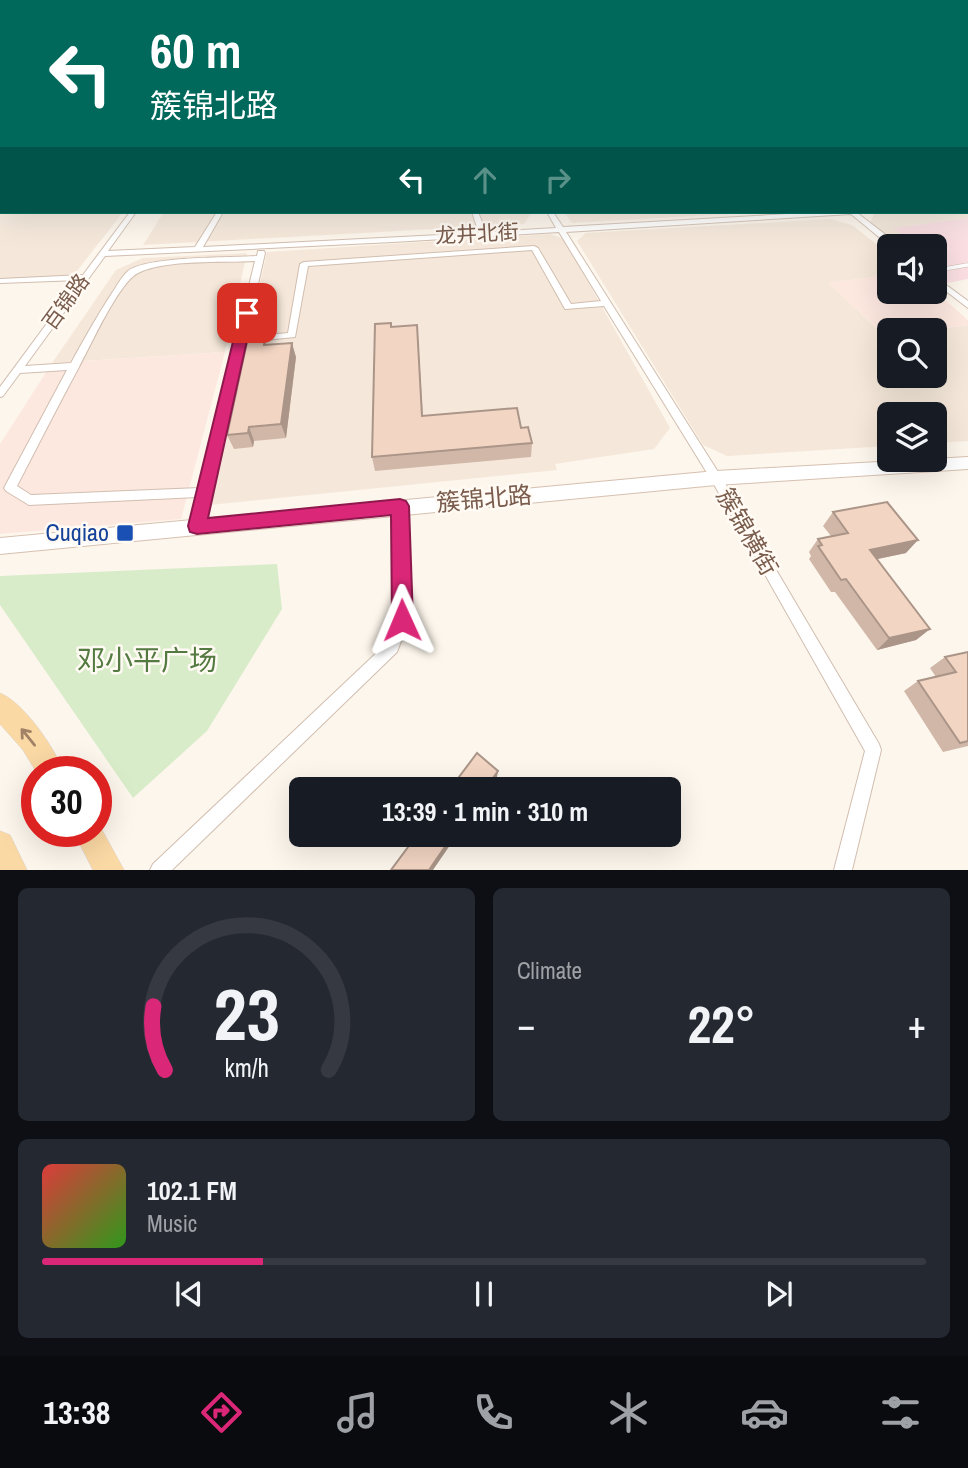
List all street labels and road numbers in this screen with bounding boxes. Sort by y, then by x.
street label: 龙井北街 [434,217,520,250]
street label: 百锦路 [35,268,96,336]
street label: 簇锦北路 [435,478,533,518]
street label: 簇锦横街 [710,482,786,581]

